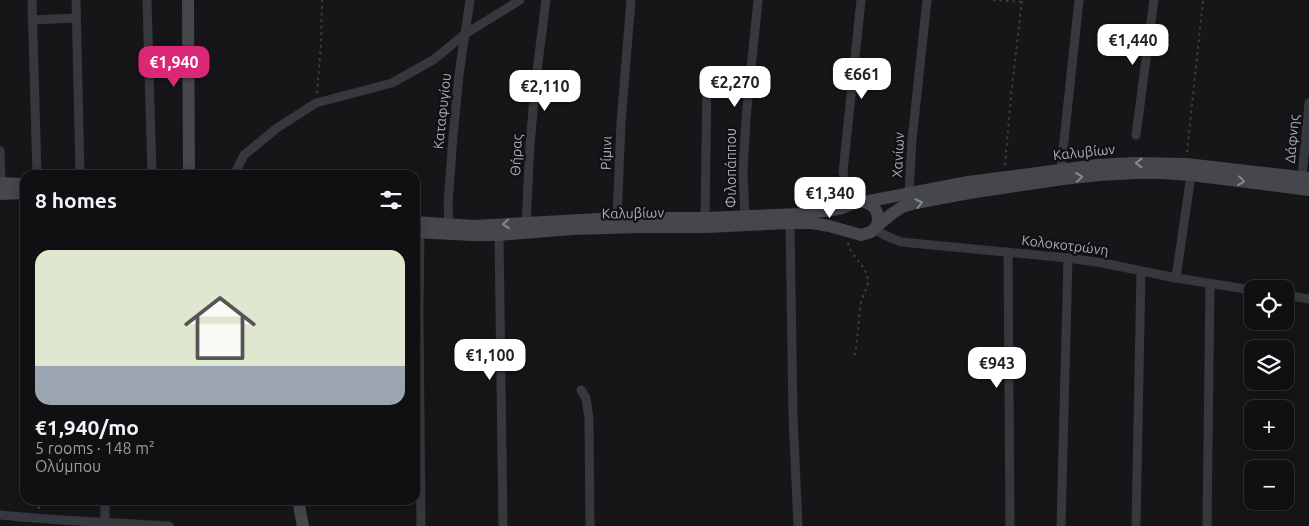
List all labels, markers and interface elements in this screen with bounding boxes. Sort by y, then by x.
pin: €1,440 [1092,23,1174,66]
text: €1,440 [1108,31,1158,49]
pin: €1,940 [133,46,215,88]
text: €1,940 [149,53,199,71]
pin: €661 [832,58,892,100]
text: €661 [844,65,880,83]
pin: €2,270 [694,66,776,108]
pin: €2,110 [504,70,586,112]
street label: Καταφυγίου [430,72,454,150]
text: €2,270 [710,73,760,91]
text: €2,110 [520,77,570,95]
street label: Δάφνης [1282,113,1302,164]
street label: Φιλοπάππου [723,128,739,208]
street label: Χανίων [889,132,907,178]
street label: Θήρας [507,133,525,176]
street label: Ρίμινι [597,135,615,170]
street label: Καλυβίων [1052,141,1116,163]
one-way arrow [1134,158,1142,168]
one-way arrow [1075,172,1083,183]
one-way arrow [1237,175,1245,186]
pin: €1,340 [789,176,871,219]
text: €1,340 [805,184,855,202]
icon: filters [377,186,405,214]
text: 8 homes [35,188,117,212]
one-way arrow [914,198,922,208]
street label: Καλυβίων [602,204,665,222]
one-way arrow [502,218,510,229]
street label: Κολοκοτρώνη [1021,232,1109,258]
map controls [1244,280,1294,510]
button: locate [1244,280,1294,330]
icon: home [175,283,265,373]
pin: €1,100 [449,338,531,381]
button: layers [1244,340,1294,390]
text: €1,100 [465,346,515,364]
pin: €943 [967,346,1027,389]
text: €943 [979,354,1015,372]
button: + [1244,400,1294,450]
text: €1,940/mo [35,415,139,439]
text: 5 rooms · 148 m² [35,439,155,457]
text: Ολύμπου [35,457,101,475]
button: − [1244,460,1294,510]

